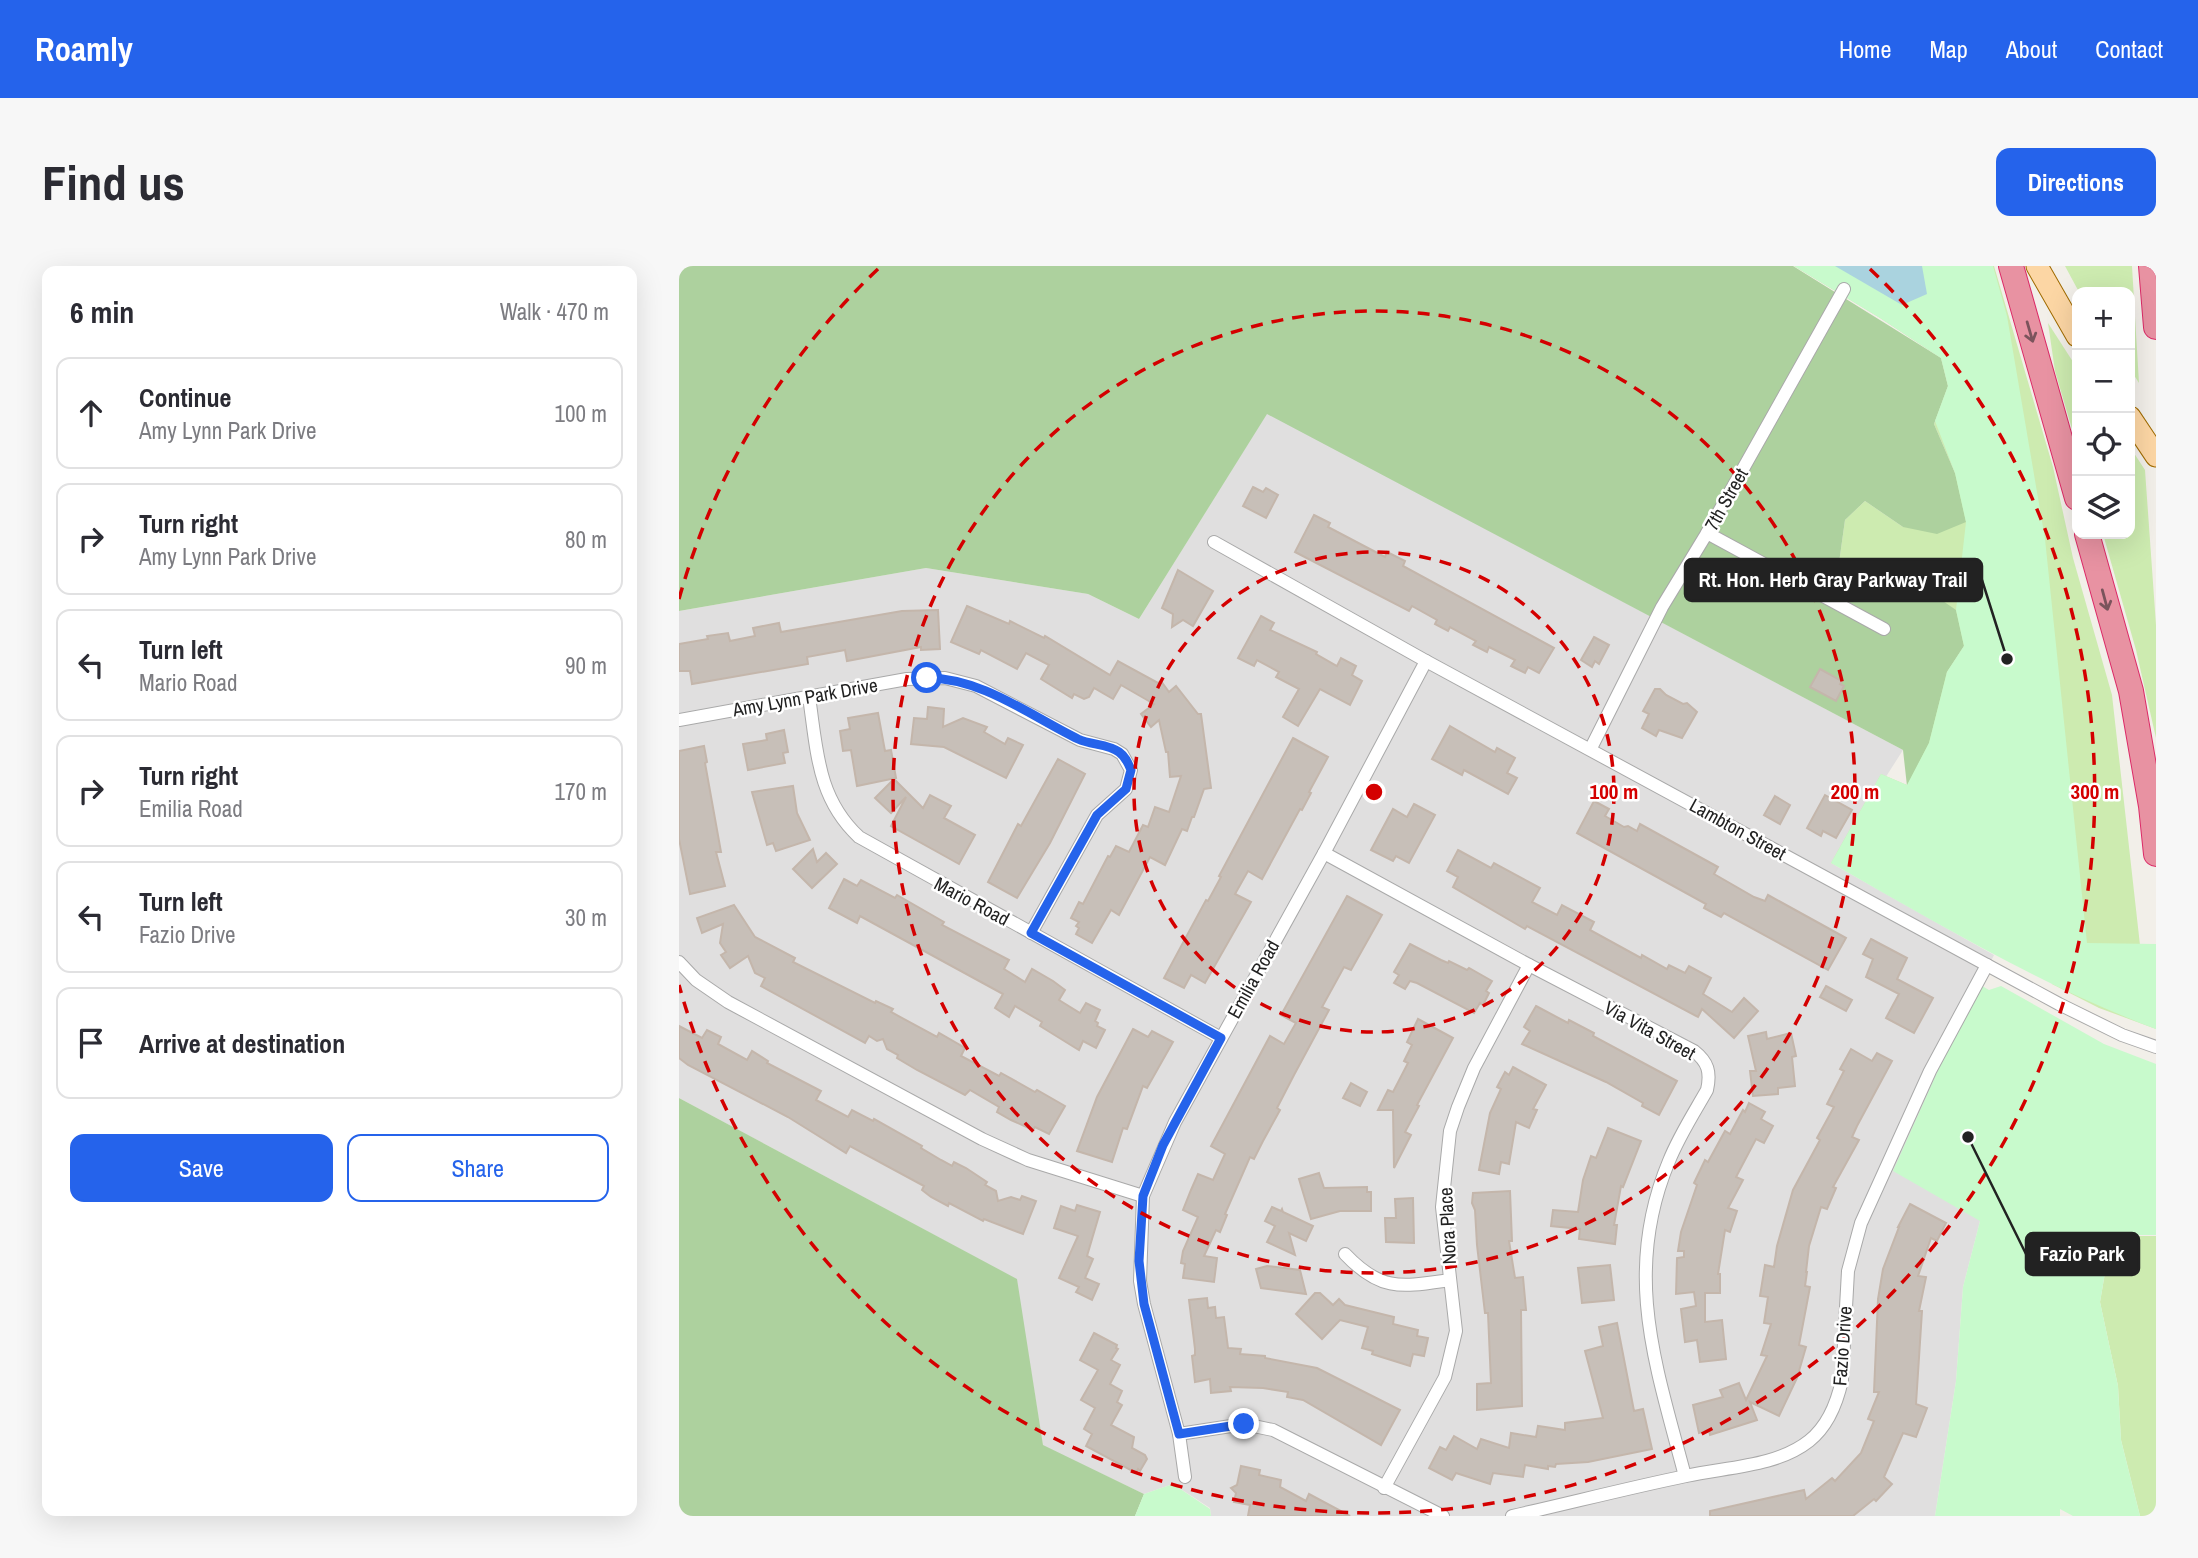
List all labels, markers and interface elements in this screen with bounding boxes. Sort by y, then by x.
text: Roamly [35,27,133,71]
text: Home [1839,33,1891,65]
text: Map [1929,33,1968,65]
text: About [2006,33,2057,65]
text: Contact [2095,33,2163,65]
button: Directions [1996,148,2156,216]
text: Find us [42,149,185,215]
map controls [2072,287,2135,539]
button: + [2072,287,2135,350]
text: 6 min [70,292,134,332]
text: Walk · 470 m [500,296,609,327]
one-way arrow [2024,320,2037,342]
button: − [2072,350,2135,413]
text: Continue [139,380,231,415]
icon: ahead [72,394,110,432]
text: 100 m [555,398,607,429]
button: locate [2072,413,2135,476]
text: Amy Lynn Park Drive [139,415,317,446]
street label: 7th Street [1698,463,1754,535]
button: layers [2072,476,2135,539]
text: Turn right [139,506,238,541]
icon: right [72,520,110,558]
text: 80 m [565,524,607,555]
text: Amy Lynn Park Drive [139,541,317,572]
callout: Rt. Hon. Herb Gray Parkway Trail [1685,559,1982,601]
text: Rt. Hon. Herb Gray Parkway Trail [1699,565,1967,594]
one-way arrow [2100,588,2113,610]
text: Turn left [139,632,223,667]
icon: left [72,646,110,684]
text: 90 m [565,650,607,681]
route start [911,662,942,693]
text: Mario Road [139,667,238,698]
street label: Amy Lynn Park Drive [730,671,879,723]
text: Turn right [139,758,238,793]
icon: right [72,772,110,810]
text: 170 m [555,776,607,807]
text: 100 m [1590,777,1638,806]
text: 200 m [1831,777,1879,806]
text: 300 m [2071,777,2119,806]
centre of rings [1362,780,1386,804]
street label: Lambton Street [1685,792,1791,867]
text: Emilia Road [139,793,243,824]
street label: Mario Road [930,870,1014,932]
text: Turn left [139,884,223,919]
icon: left [72,898,110,936]
text: 30 m [565,902,607,933]
text: Fazio Drive [139,919,236,950]
street label: Emilia Road [1221,935,1285,1023]
street label: Via Vita Street [1600,994,1701,1066]
icon: arrive [72,1024,110,1062]
text: Arrive at destination [139,1026,345,1061]
button: Save [70,1134,333,1202]
button: Share [347,1134,609,1202]
street label: Nora Place [1432,1187,1462,1265]
callout: Fazio Park [2026,1233,2139,1275]
text: Fazio Park [2039,1239,2125,1268]
street label: Fazio Drive [1826,1305,1858,1387]
route end [1228,1408,1259,1439]

